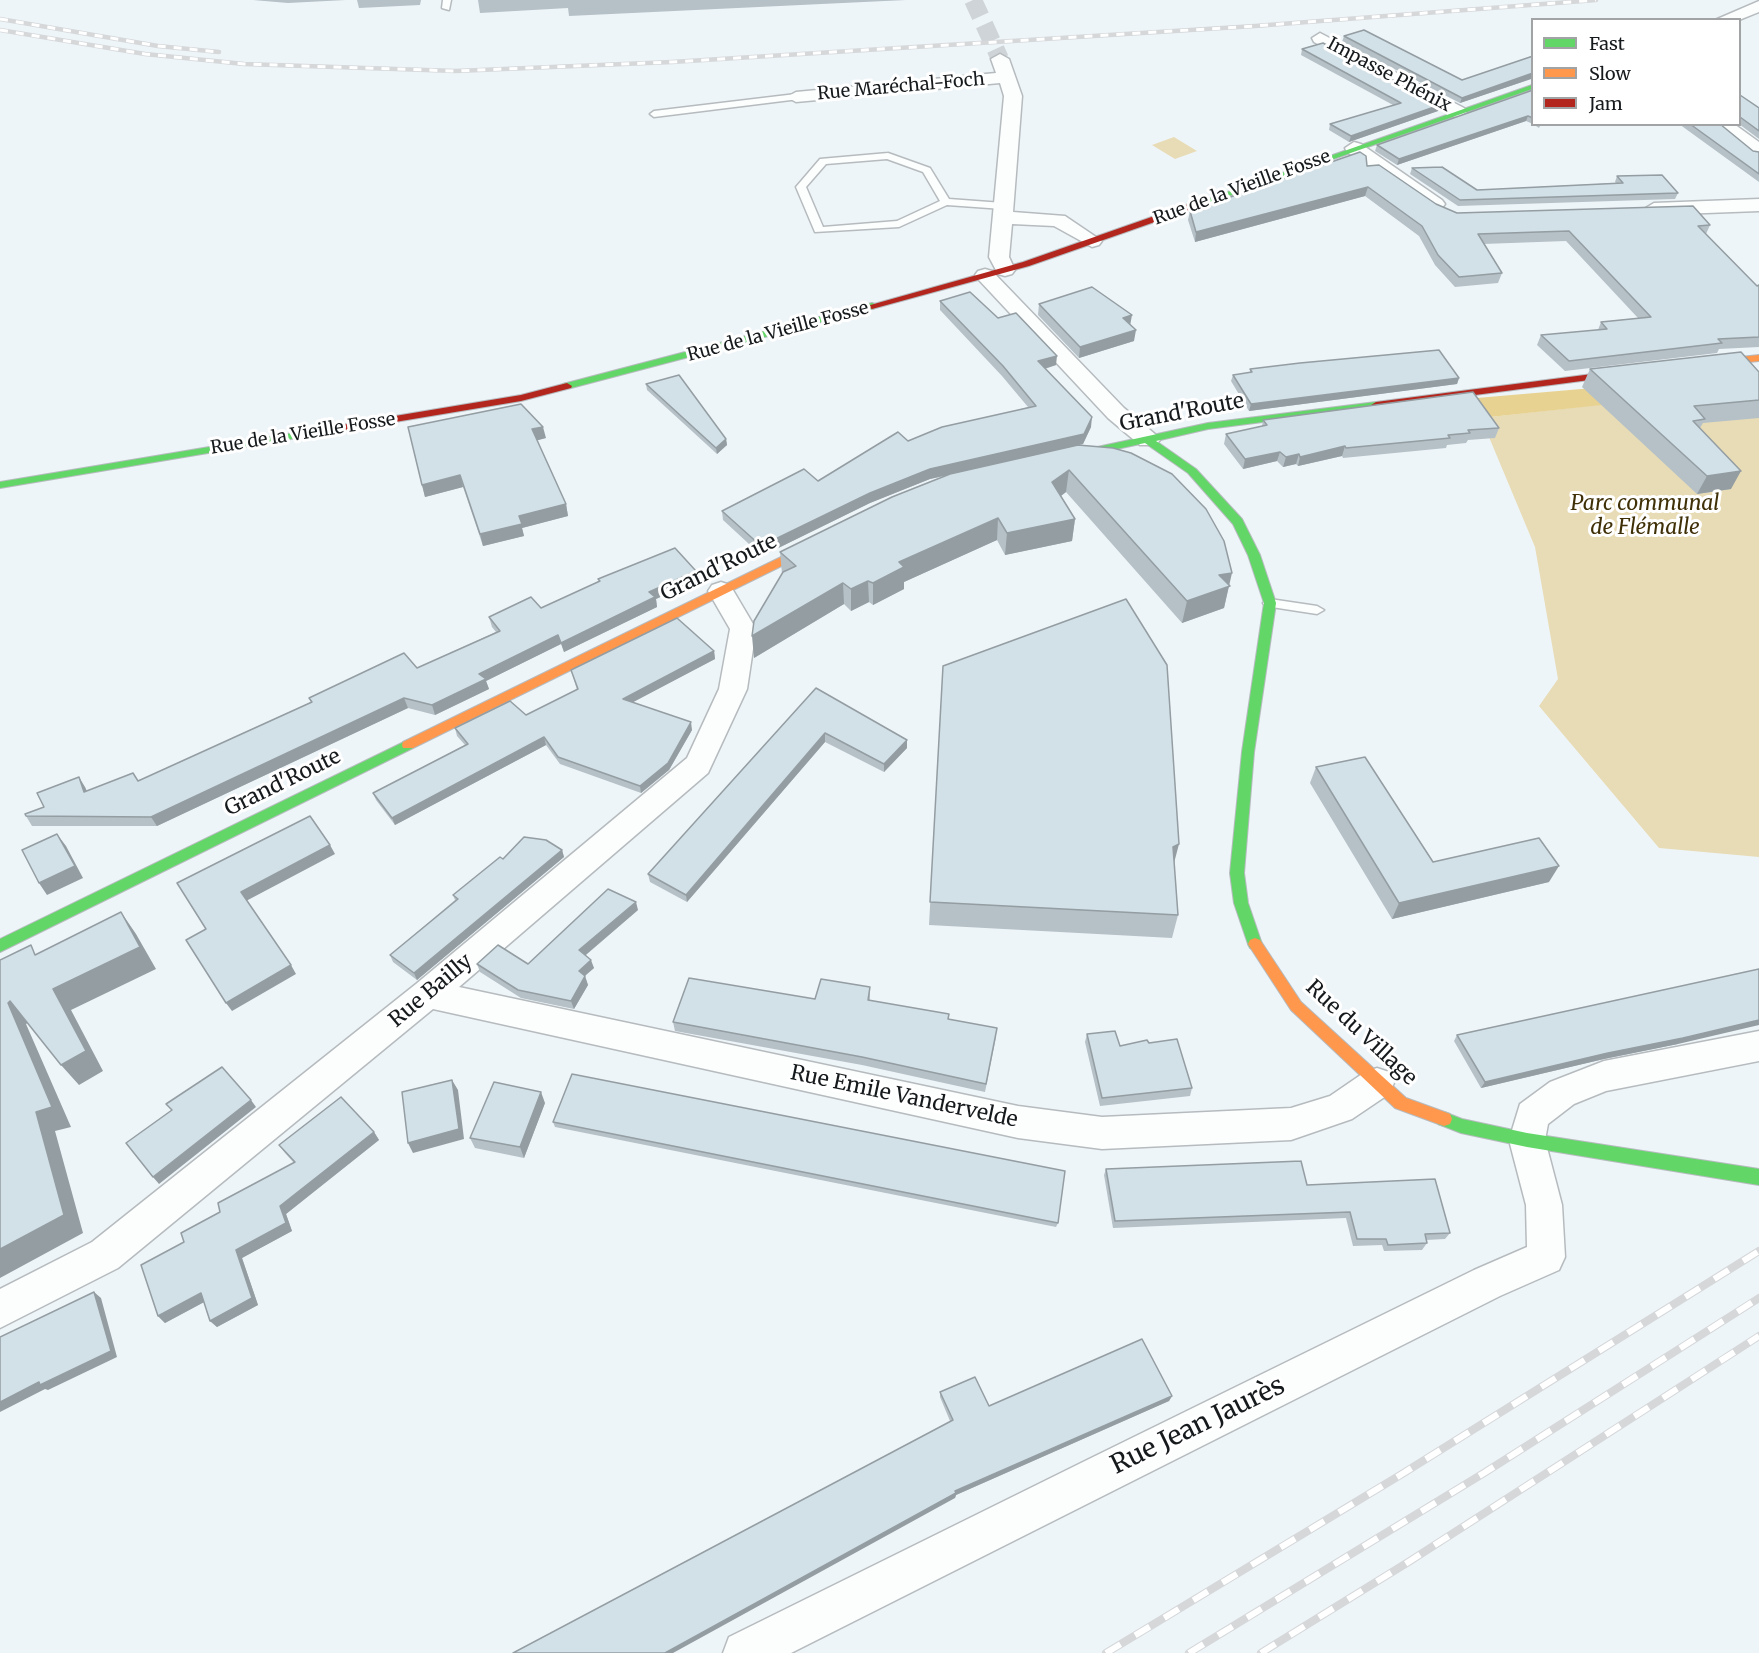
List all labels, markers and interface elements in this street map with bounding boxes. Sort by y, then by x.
legend [1531,18,1741,126]
text: Fast [1589,32,1625,55]
street label: Impasse Phénix [1323,33,1455,117]
text: Slow [1589,62,1631,85]
street label: Rue Maréchal-Foch [816,69,986,105]
text: Jam [1589,92,1623,115]
street label: Rue de la Vieille Fosse [1151,146,1333,230]
street label: Rue de la Vieille Fosse [685,297,871,367]
street label: Grand'Route [1118,389,1246,437]
street label: Rue de la Vieille Fosse [209,409,397,459]
park label: Parc communal de Flémalle [1570,491,1720,541]
street label: Grand'Route [657,529,781,607]
street label: Grand'Route [221,744,345,822]
street label: Rue Bailly [384,949,478,1033]
street label: Rue du Village [1300,975,1422,1091]
street label: Rue Emile Vandervelde [788,1061,1020,1133]
street label: Rue Jean Jaurès [1106,1370,1290,1482]

